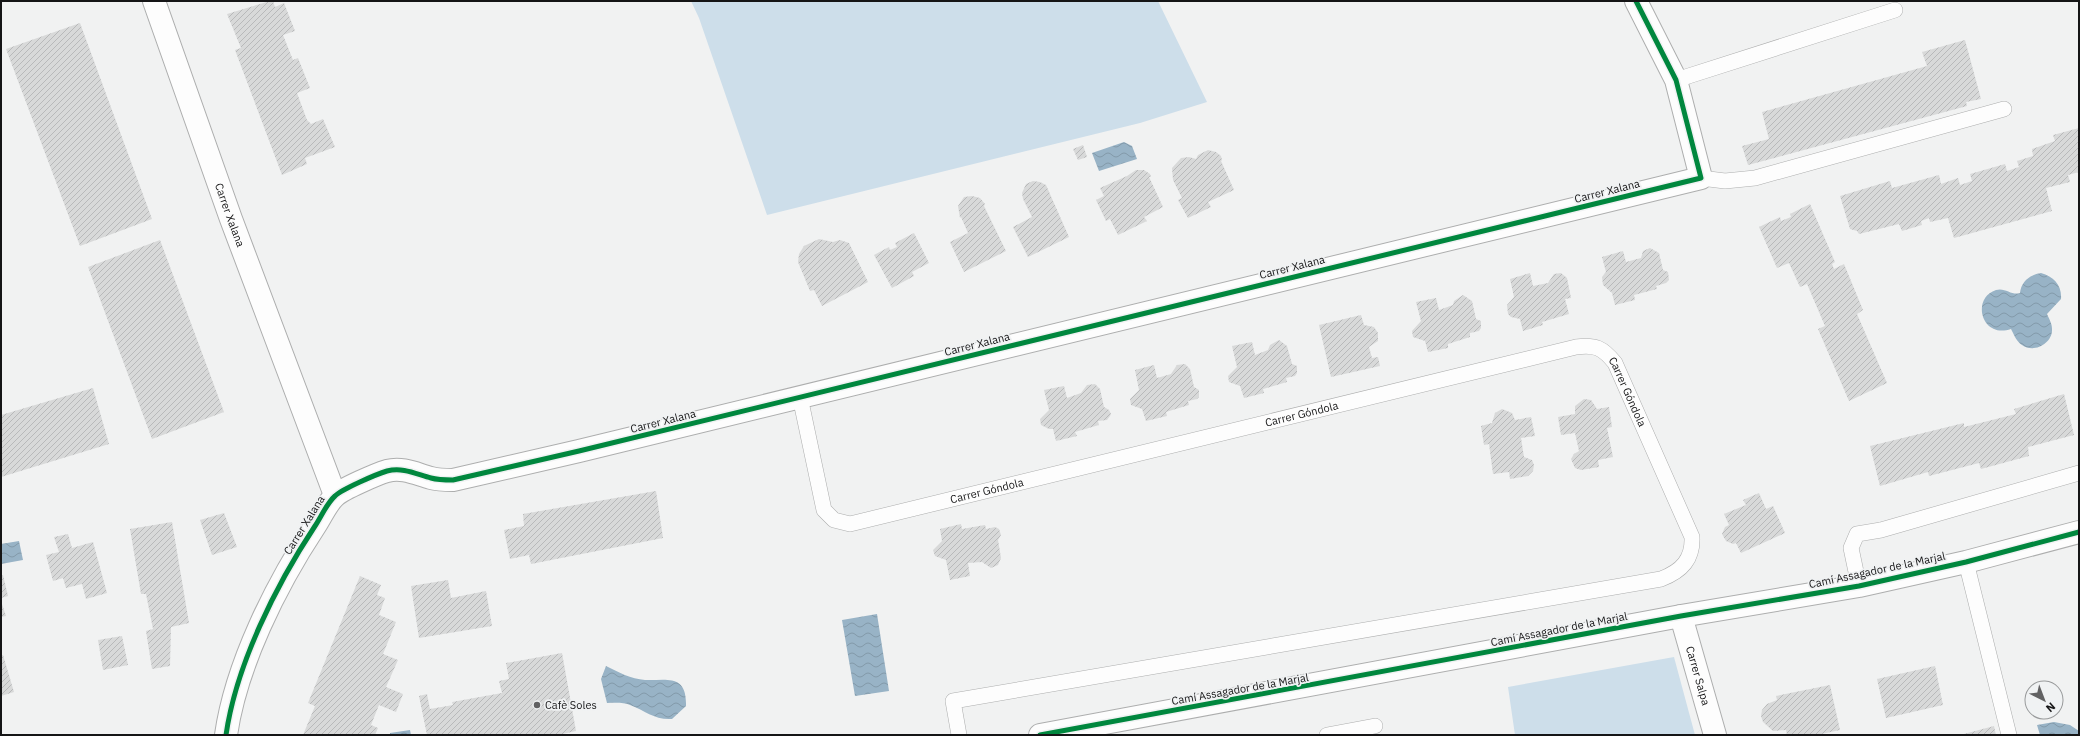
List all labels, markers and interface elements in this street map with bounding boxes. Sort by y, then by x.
street label: Carrer Xalana [1573,176,1641,206]
street label: Carrer Xalana [212,181,248,249]
street label: Carrer Xalana [1258,252,1326,282]
street label: Carrer Xalana [943,329,1011,359]
street label: Carrer Góndola [1606,354,1649,429]
street label: Carrer Góndola [1264,398,1340,430]
street label: Carrer Xalana [629,406,697,436]
street label: Carrer Góndola [949,475,1025,506]
street label: Carrer Xalana [280,493,328,557]
street label: Camí Assagador de la Marjal [1808,549,1946,591]
street label: Camí Assagador de la Marjal [1489,609,1629,649]
street label: Carrer Salpa [1683,644,1713,707]
street label: Camí Assagador de la Marjal [1170,670,1310,708]
north arrow [2024,680,2064,720]
place label: Cafè Soles [545,698,597,712]
marker: Cafè Soles [532,700,542,710]
text: N [2043,700,2058,715]

